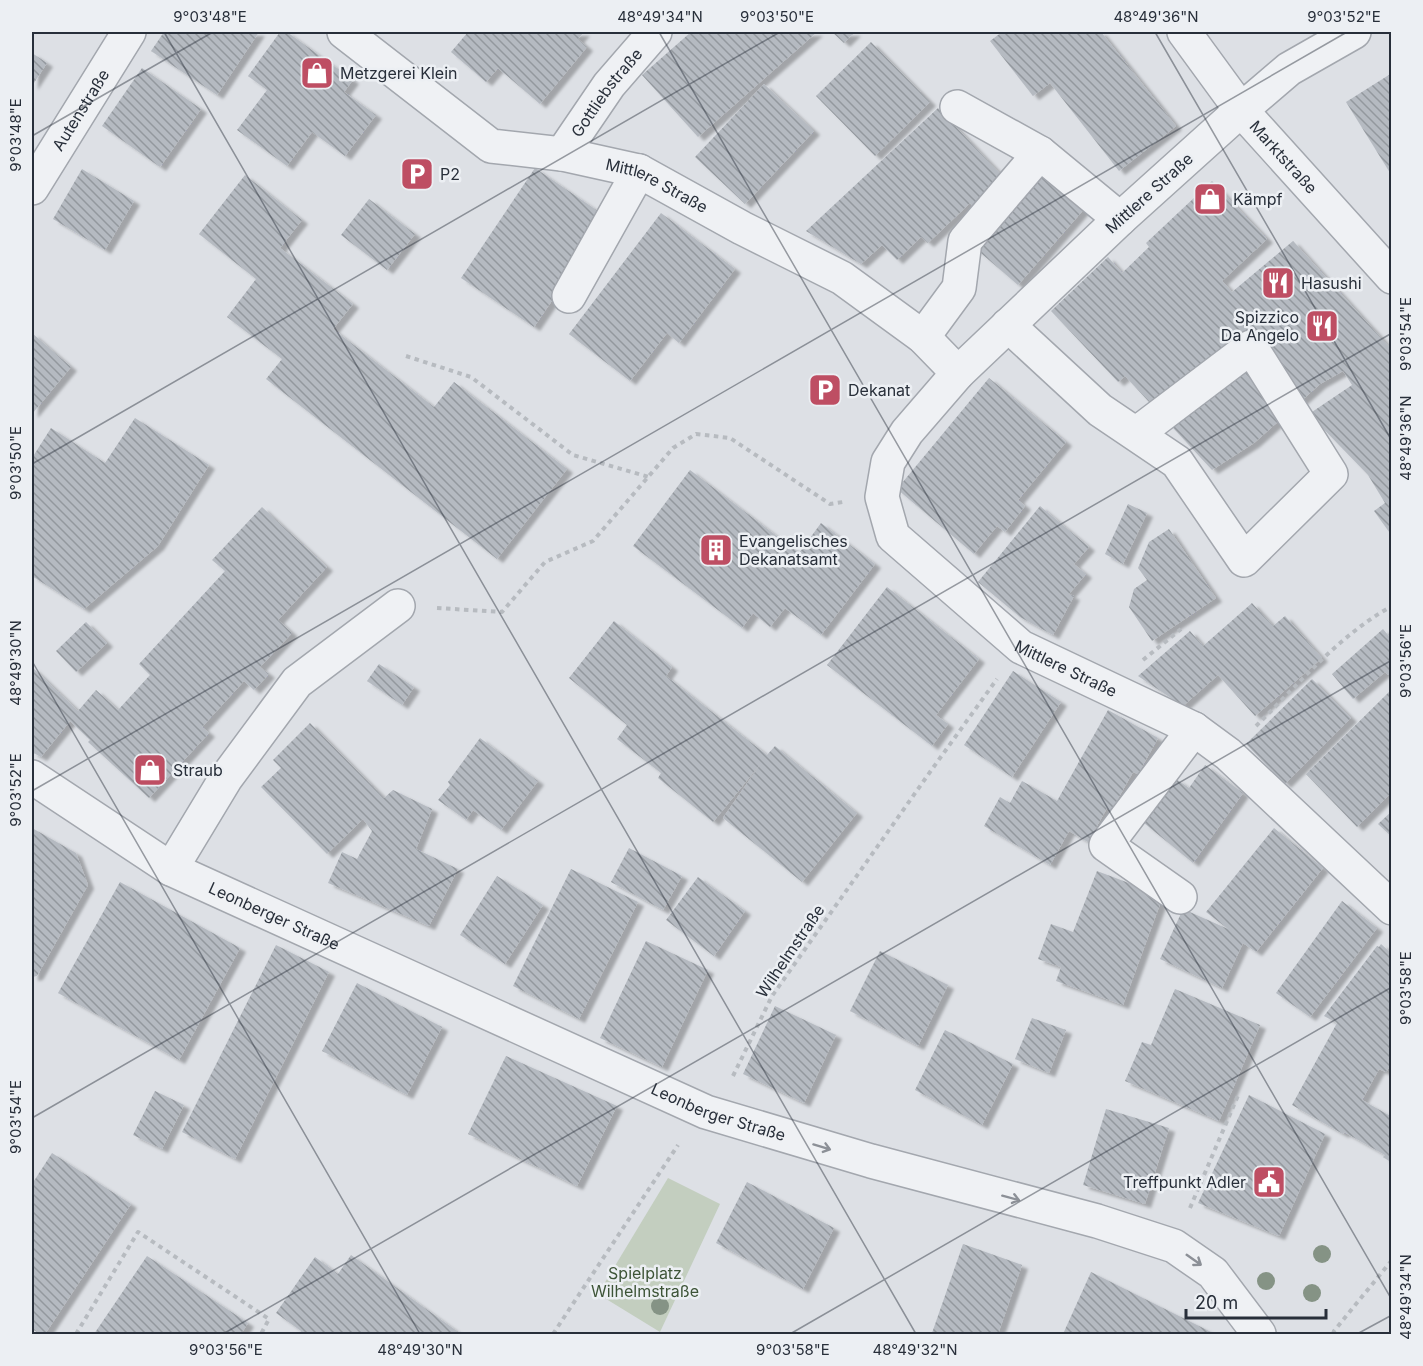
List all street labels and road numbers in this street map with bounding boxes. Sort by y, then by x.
street label: Gottliebstraße [567,44,647,141]
street label: Autenstraße [48,65,113,154]
street label: Marktstraße [1245,116,1322,198]
street label: Mittlere Straße [1101,148,1197,238]
street label: Mittlere Straße [604,154,711,217]
street label: Mittlere Straße [1012,636,1120,701]
street label: Leonberger Straße [206,877,343,954]
street label: Wilhelmstraße [751,901,829,1001]
street label: Leonberger Straße [648,1078,788,1145]

